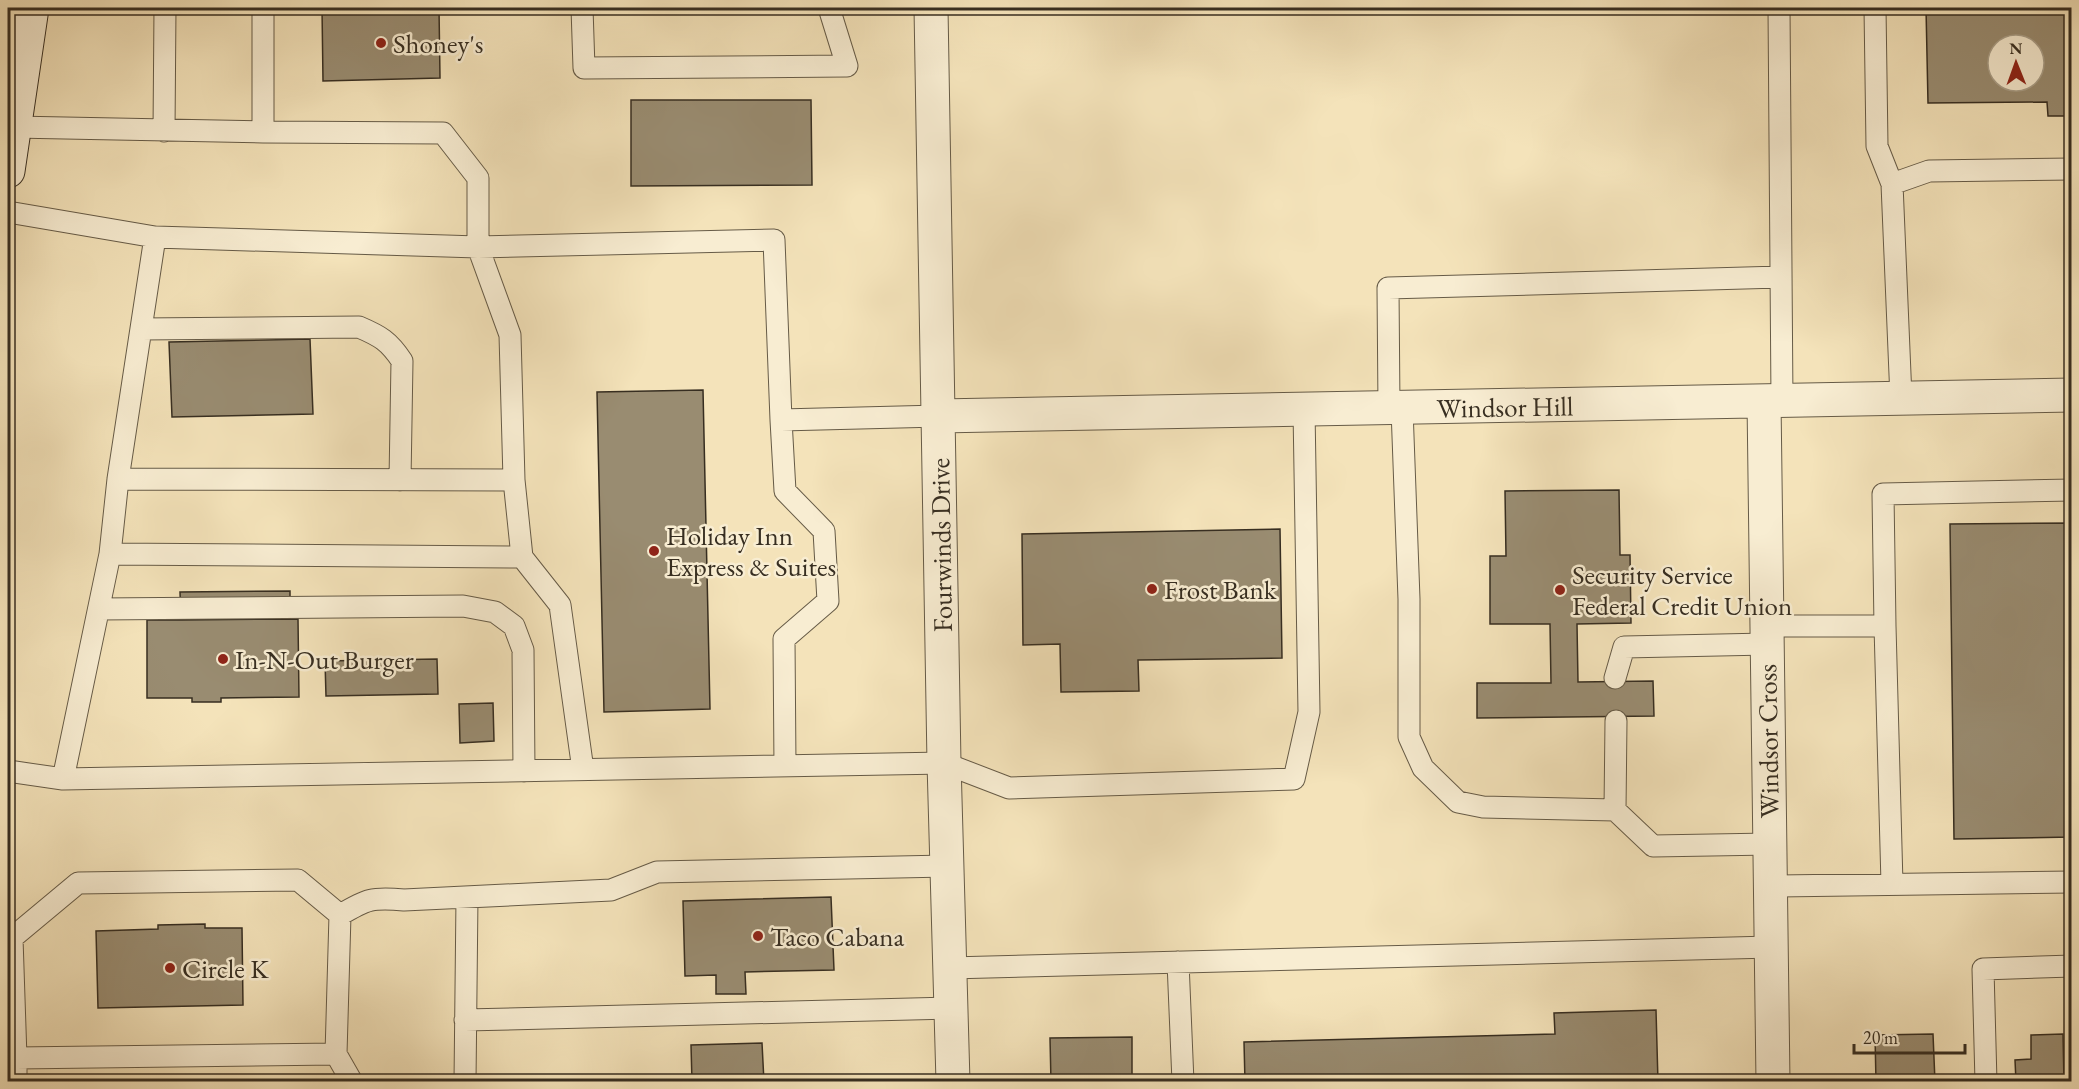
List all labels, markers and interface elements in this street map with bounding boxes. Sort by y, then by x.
place label: Shoney's [393,26,484,61]
north arrow [1986,33,2046,93]
marker: Shoney's [374,36,388,50]
text: N [2009,38,2022,59]
street label: Windsor Hill [1436,388,1574,426]
street label: Fourwinds Drive [922,457,960,633]
place label: Holiday Inn Express & Suites [666,518,836,584]
marker: Holiday Inn Express & Suites [647,544,661,558]
place label: Security Service Federal Credit Union [1572,557,1792,623]
place label: Frost Bank [1164,572,1277,607]
marker: Frost Bank [1145,582,1159,596]
marker: Security Service Federal Credit Union [1553,583,1567,597]
place label: In-N-Out Burger [235,642,414,677]
marker: In-N-Out Burger [216,652,230,666]
street label: Windsor Cross [1749,664,1787,818]
place label: Taco Cabana [770,919,905,954]
marker: Taco Cabana [751,929,765,943]
place label: Circle K [182,951,269,986]
marker: Circle K [163,961,177,975]
scale bar [1854,1017,1965,1055]
text: 20 m [1863,1026,1898,1049]

